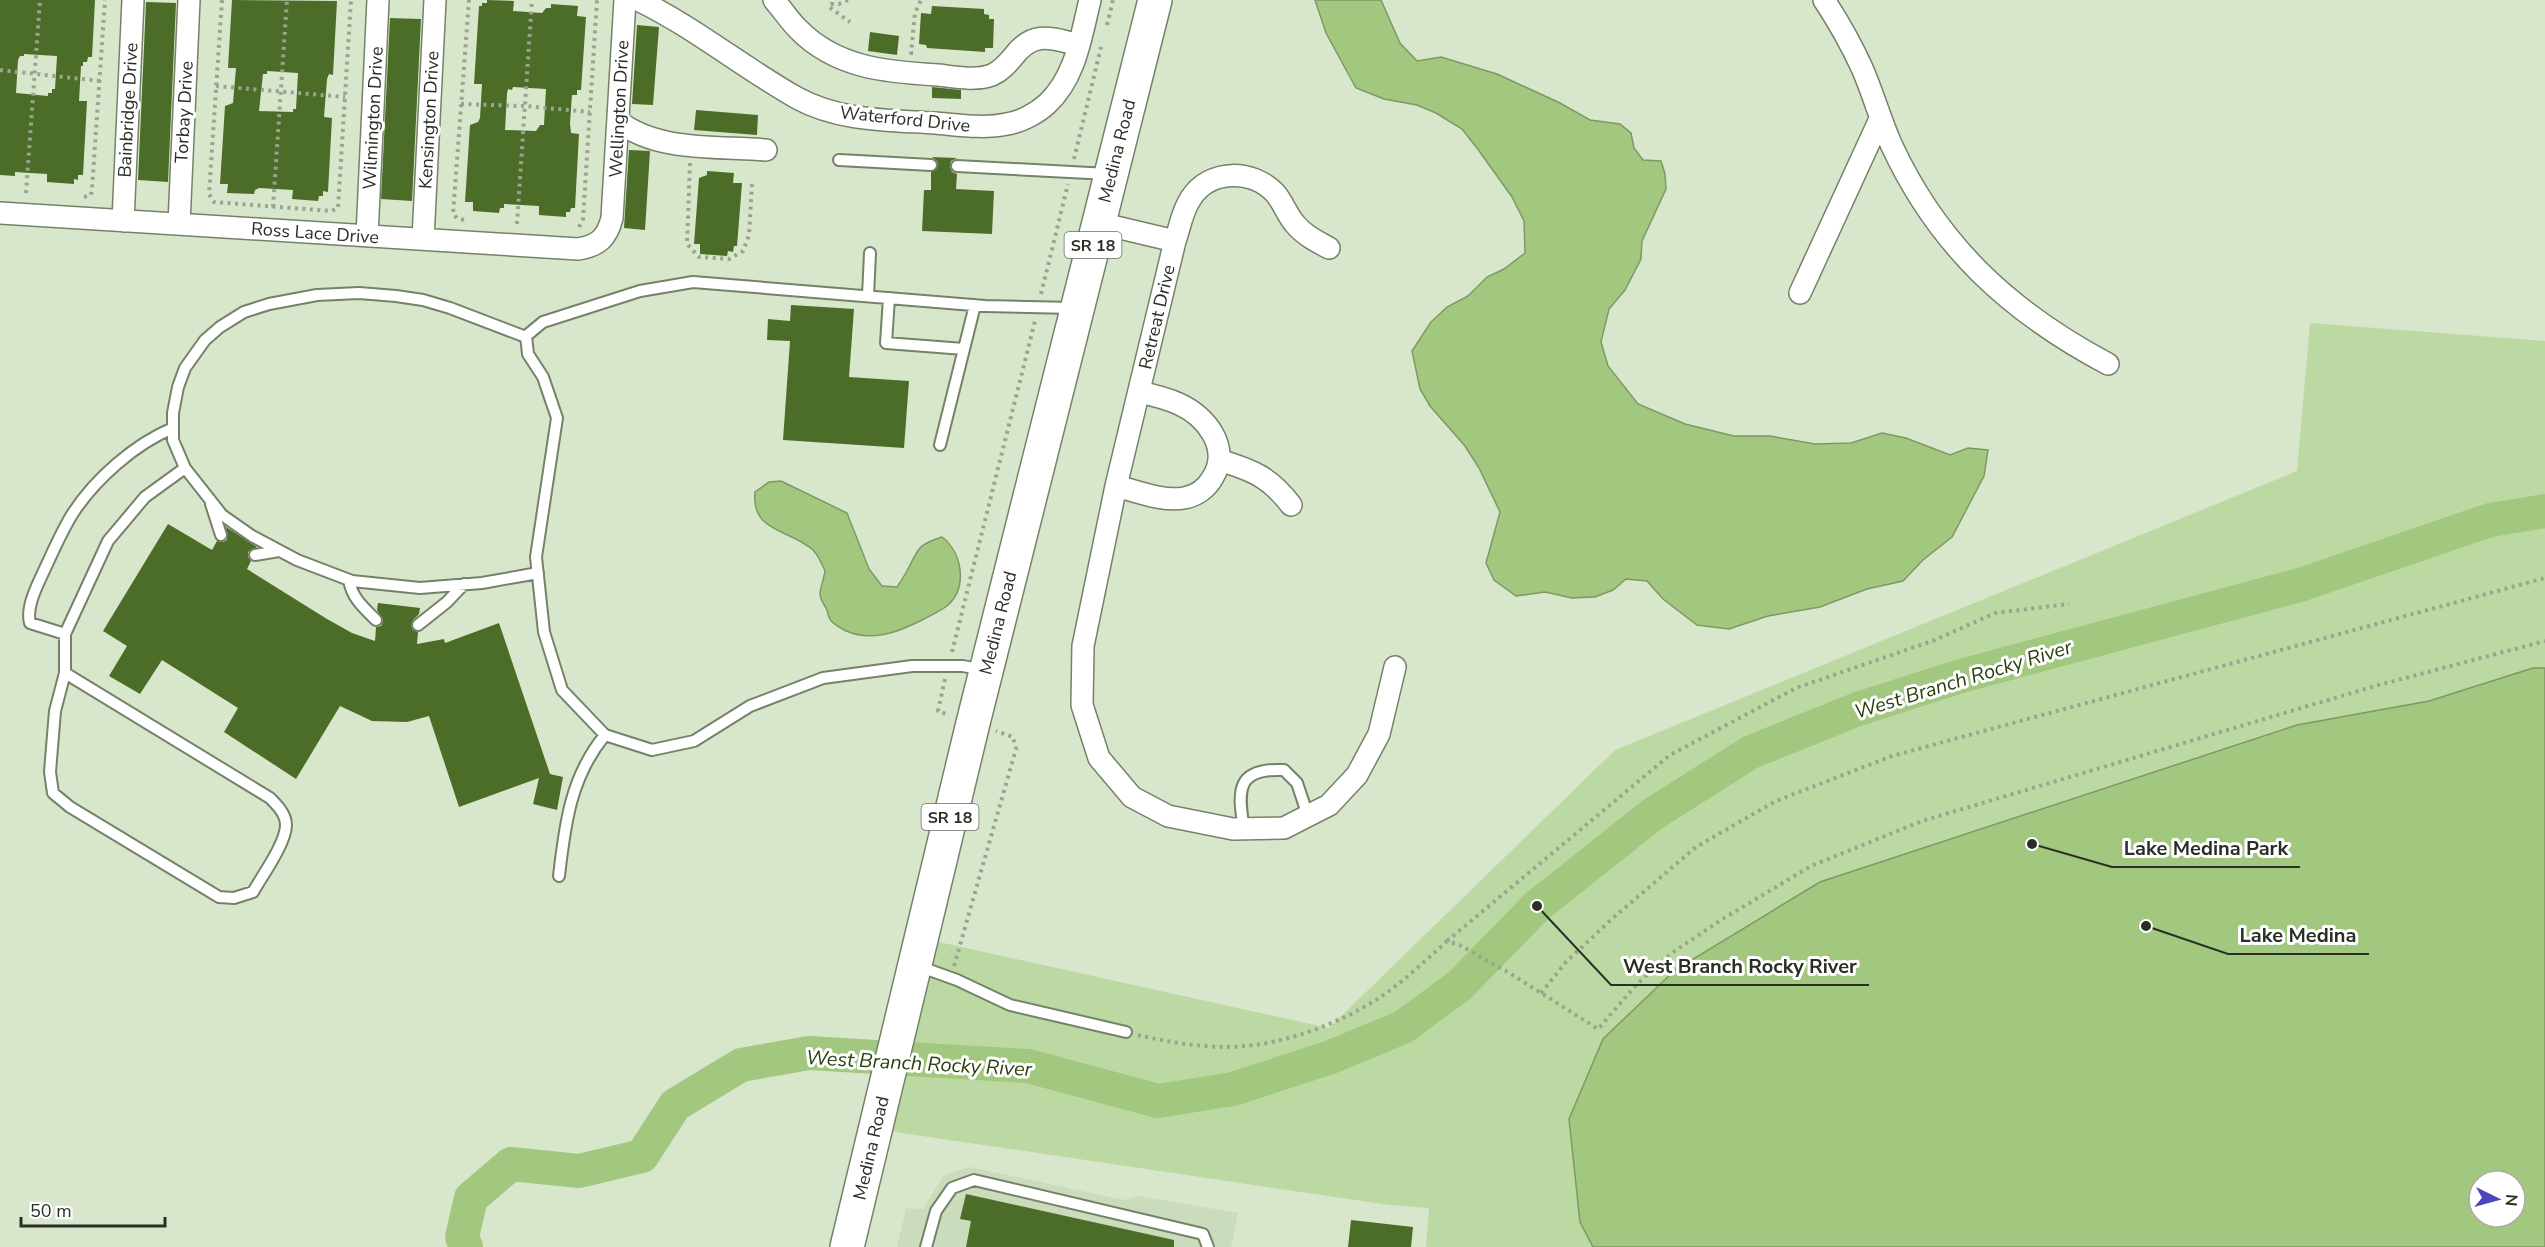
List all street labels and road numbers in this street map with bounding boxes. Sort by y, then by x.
street label: Wellington Drive [603,40,635,178]
street label: Bainbridge Drive [112,42,144,178]
street label: Wilmington Drive [357,46,389,190]
street label: Kensington Drive [413,50,445,190]
street label: Torbay Drive [169,60,199,164]
street label: Medina Road [1093,97,1141,205]
street label: Waterford Drive [839,100,971,138]
street label: Ross Lace Drive [250,217,380,249]
road number: SR 18 [1064,232,1122,258]
street label: Retreat Drive [1133,262,1181,372]
street label: Medina Road [974,569,1022,677]
road number: SR 18 [922,804,978,830]
street label: Medina Road [847,1094,895,1202]

